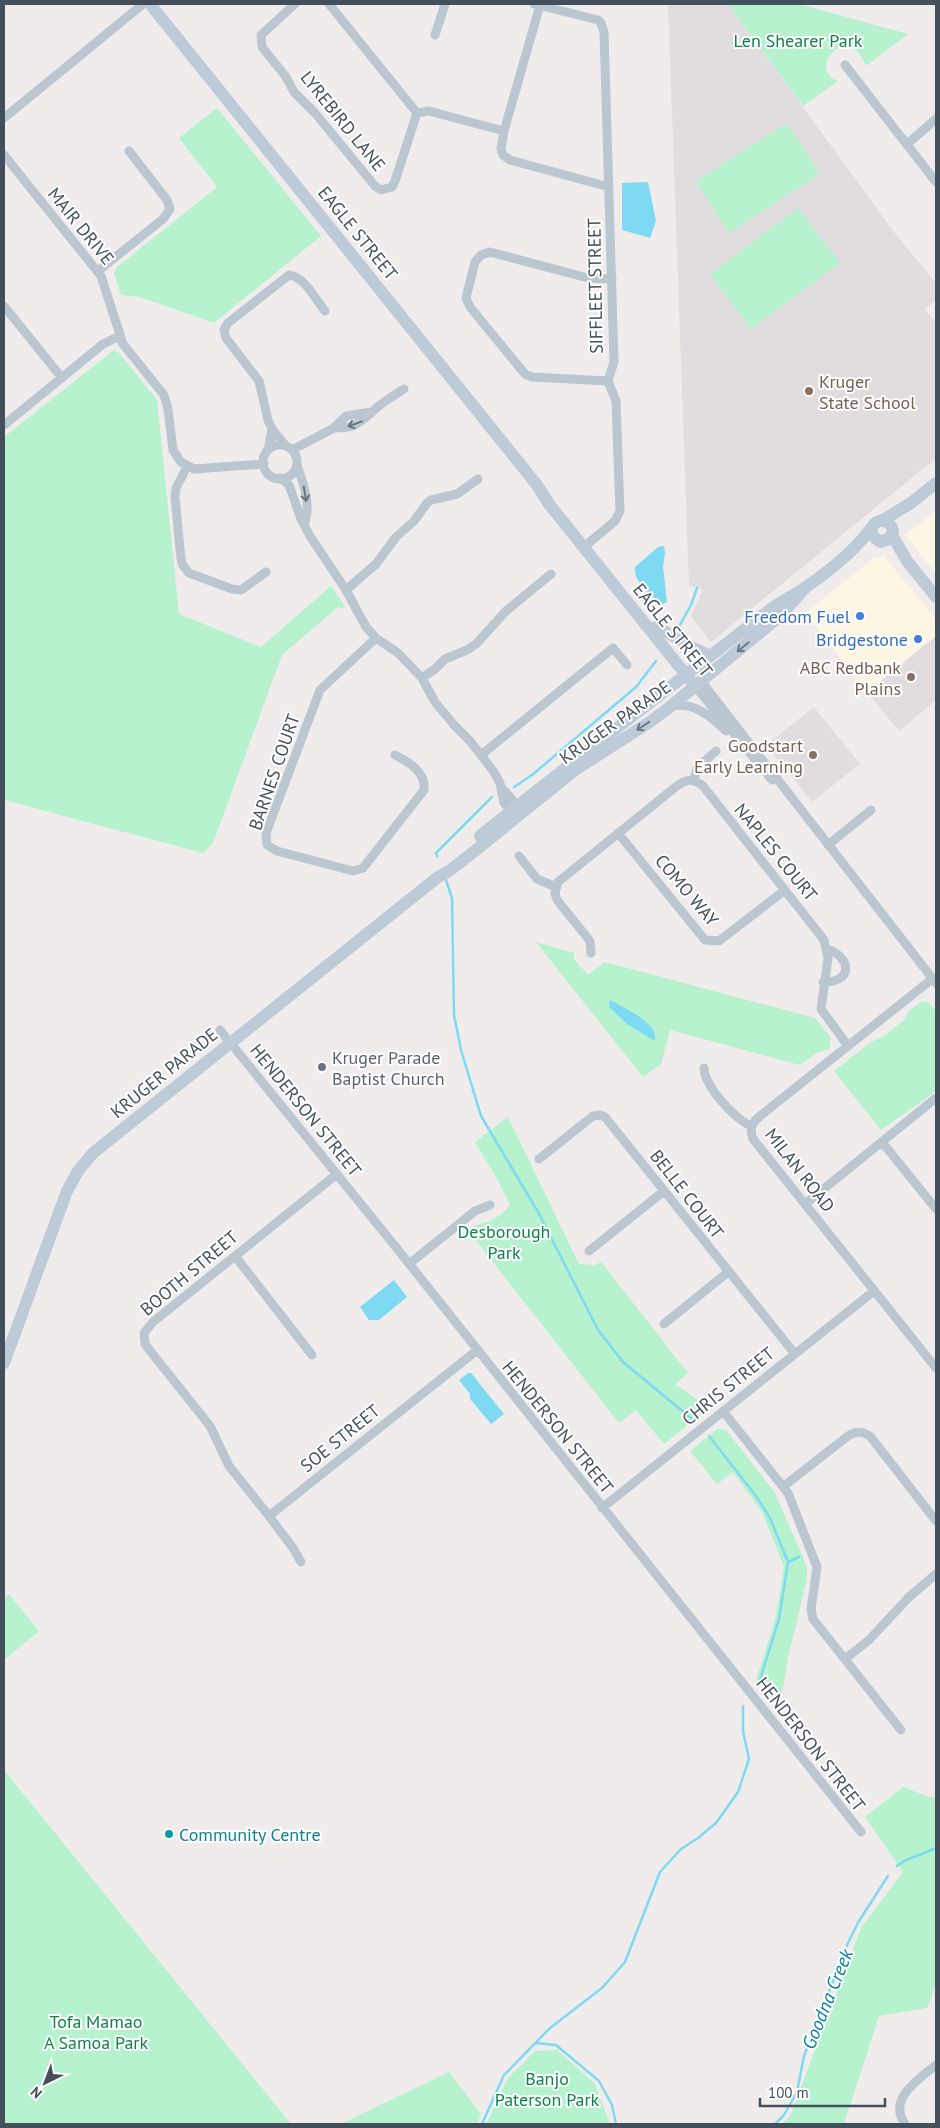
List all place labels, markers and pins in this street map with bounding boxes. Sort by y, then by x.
place label: Kruger State School [819,370,916,414]
marker: Kruger State School [803,385,815,397]
place label: Freedom Fuel [744,605,851,628]
marker: Freedom Fuel [854,610,866,622]
place label: Bridgestone [816,628,908,651]
marker: Bridgestone [912,633,924,645]
place label: ABC Redbank Plains [800,656,901,700]
marker: ABC Redbank Plains [905,671,917,683]
place label: Goodstart Early Learning [694,734,803,778]
marker: Goodstart Early Learning [807,749,819,761]
place label: Kruger Parade Baptist Church [332,1046,445,1090]
marker: Kruger Parade Baptist Church [316,1061,328,1073]
place label: Community Centre [179,1823,321,1846]
marker: Community Centre [163,1828,175,1840]

